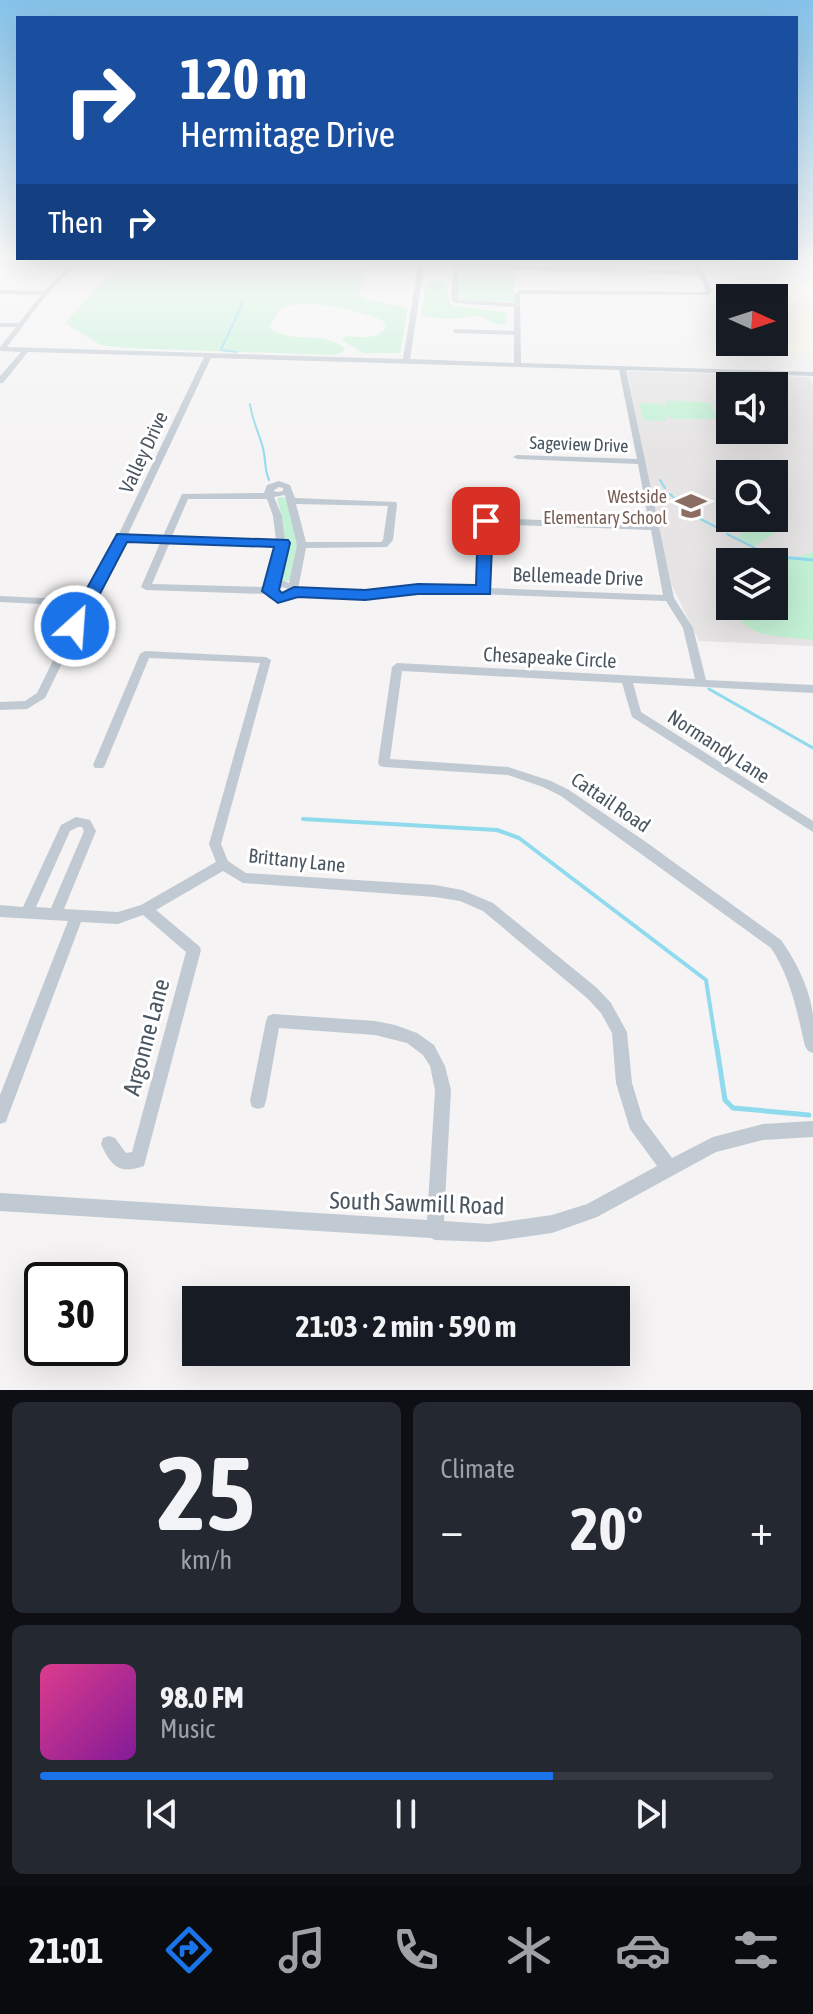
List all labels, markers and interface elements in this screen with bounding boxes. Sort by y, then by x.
text: 120 m [180,47,307,111]
icon: right [48,48,152,152]
text: Hermitage Drive [180,113,395,155]
icon: right [119,200,163,244]
text: Then [48,205,103,239]
north arrow [716,284,788,356]
map controls [716,284,788,620]
button: sound [716,372,788,444]
street label: Valley Drive [114,407,172,497]
street label: Sageview Drive [529,432,629,456]
button: search [716,460,788,532]
place label: Westside Elementary School [543,486,667,528]
pin [452,487,520,555]
school or university icon: Westside Elementary School [674,489,708,523]
icon: arrive [464,499,508,543]
button: layers [716,548,788,620]
street label: Bellemeade Drive [512,562,644,590]
position arrow [33,584,117,668]
street label: Chesapeake Circle [483,642,617,672]
street label: Normandy Lane [664,705,774,787]
street label: Cattail Road [567,767,655,837]
street label: Brittany Lane [247,843,347,877]
street label: Argonne Lane [117,976,175,1098]
street label: South Sawmill Road [329,1186,505,1220]
speed limit sign: 30 [24,1262,128,1366]
text: 21:03 · 2 min · 590 m [296,1309,516,1343]
text: 25 [157,1433,255,1552]
text: Climate [441,1454,515,1484]
text: 20° [570,1494,643,1563]
text: − [441,1504,463,1554]
text: + [750,1504,773,1554]
text: km/h [180,1545,232,1575]
text: 98.0 FM [160,1680,244,1714]
text: Music [160,1714,215,1744]
icon: previous [140,1792,184,1836]
icon: pause [384,1792,428,1836]
icon: next [629,1792,673,1836]
icon: directions [161,1922,217,1978]
icon: music [274,1922,330,1978]
icon: phone [388,1922,444,1978]
icon: climate [501,1922,557,1978]
icon: car [615,1922,671,1978]
icon: filters [728,1922,784,1978]
text: 21:01 [29,1929,104,1971]

